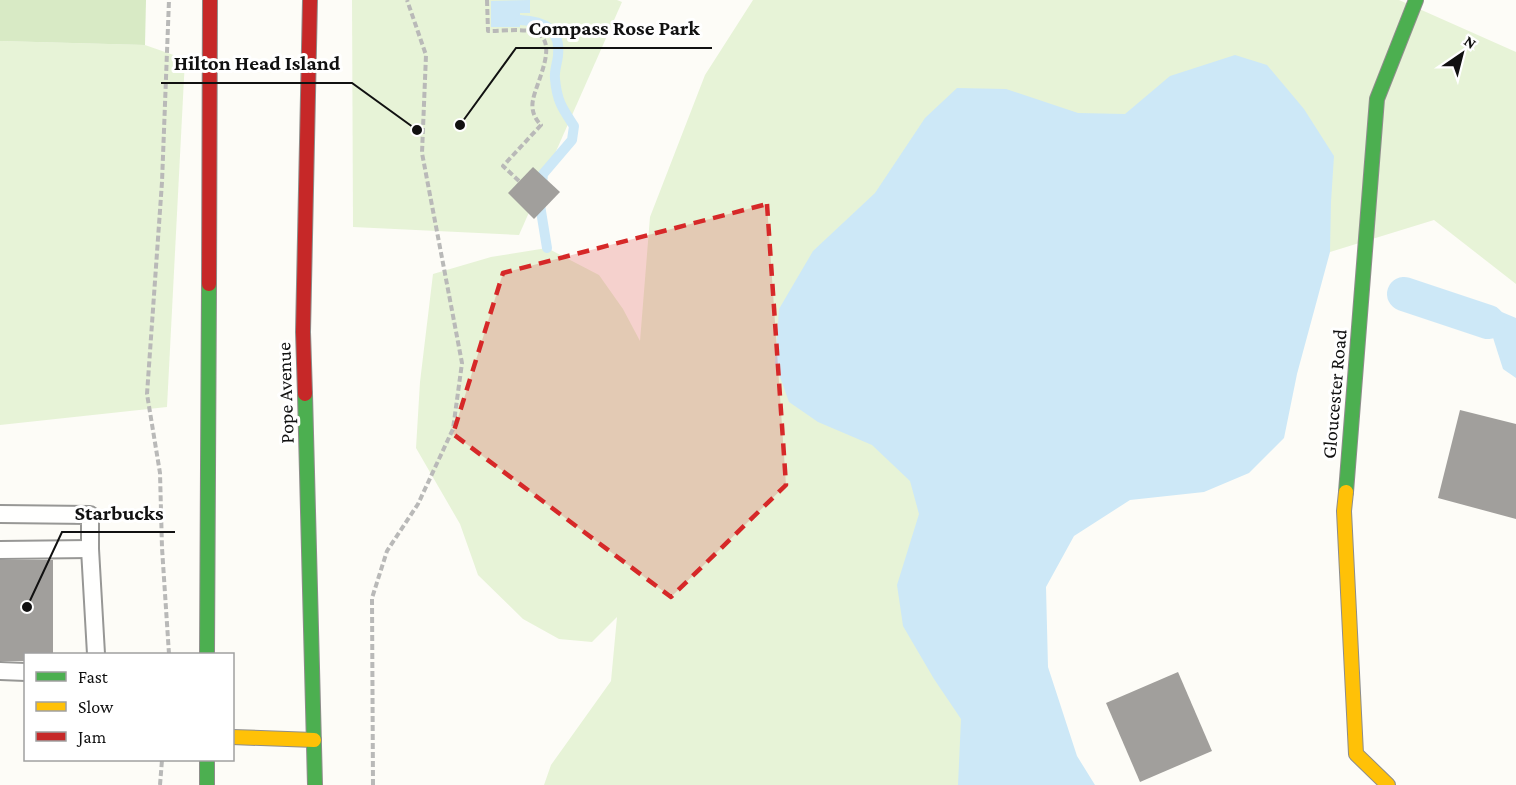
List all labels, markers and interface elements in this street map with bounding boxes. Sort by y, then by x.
callout: Compass Rose Park [516,9,712,48]
text: Compass Rose Park [528,16,700,40]
north arrow [1432,24,1492,84]
text: N [1461,32,1480,52]
callout: Hilton Head Island [161,44,352,83]
text: Hilton Head Island [174,51,341,75]
street label: Gloucester Road [1317,328,1351,460]
street label: Pope Avenue [272,342,299,444]
callout: Starbucks [62,493,175,532]
text: Starbucks [75,501,164,525]
legend [24,653,234,761]
text: Fast [78,667,109,687]
text: Slow [78,697,114,717]
text: Jam [76,727,107,747]

